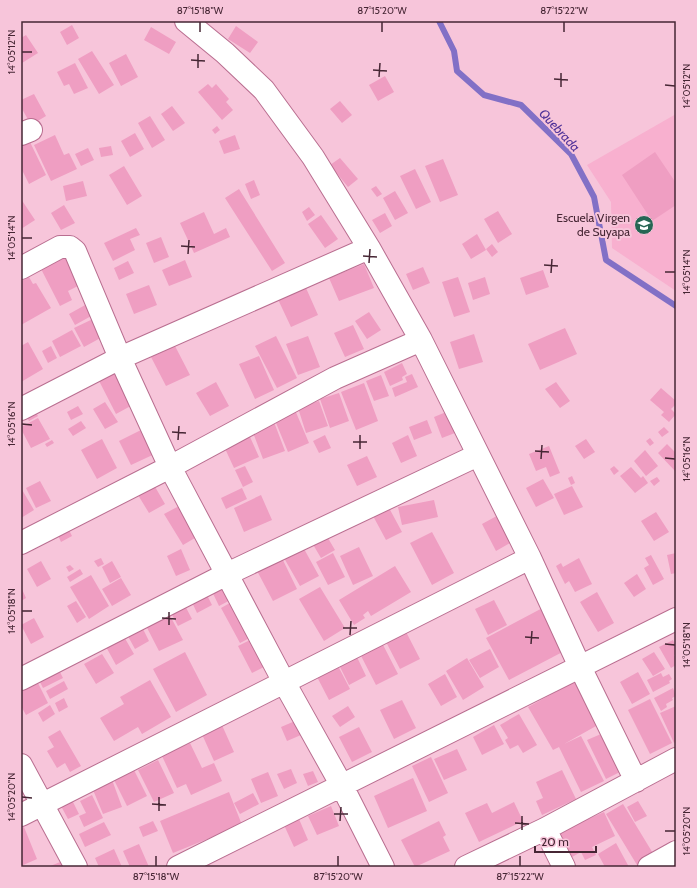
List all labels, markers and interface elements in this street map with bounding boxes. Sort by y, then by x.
text: 87°15'18"W [177,4,224,17]
text: 87°15'20"W [357,4,407,17]
text: 87°15'22"W [540,4,588,17]
text: 14°05'12"N [5,30,18,74]
text: 14°05'12"N [680,64,693,108]
water label: Quebrada [536,105,584,155]
place label: Escuela Virgen de Suyapa [556,210,630,239]
school or university icon: Escuela Virgen de Suyapa [633,214,655,236]
text: 14°05'14"N [5,215,18,261]
text: 14°05'14"N [680,249,693,295]
text: 14°05'16"N [5,401,18,447]
text: 14°05'16"N [680,436,693,482]
text: 14°05'18"N [5,588,18,634]
text: 14°05'18"N [680,622,693,668]
text: 14°05'20"N [5,773,18,821]
text: 14°05'20"N [680,807,693,855]
scale bar [535,828,596,854]
text: 20 m [541,834,569,849]
text: 87°15'18"W [133,870,180,883]
text: 87°15'20"W [313,870,363,883]
text: 87°15'22"W [496,870,544,883]

